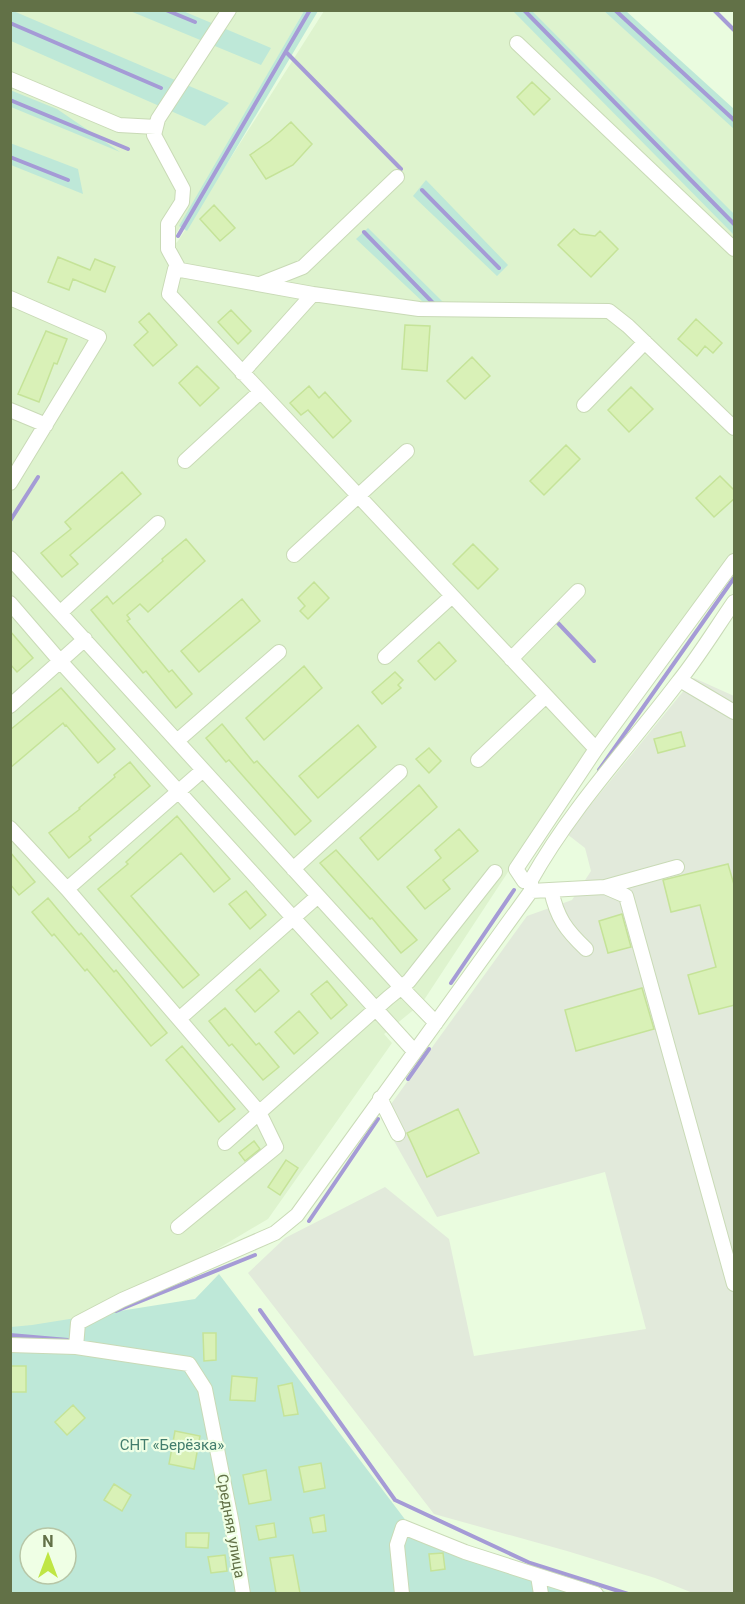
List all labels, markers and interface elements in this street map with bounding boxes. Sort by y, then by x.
park label: СНТ «Берёзка» [120,1436,224,1454]
street label: Средняя улица [213,1473,249,1579]
north arrow [18,1526,78,1586]
text: N [42,1532,54,1551]

